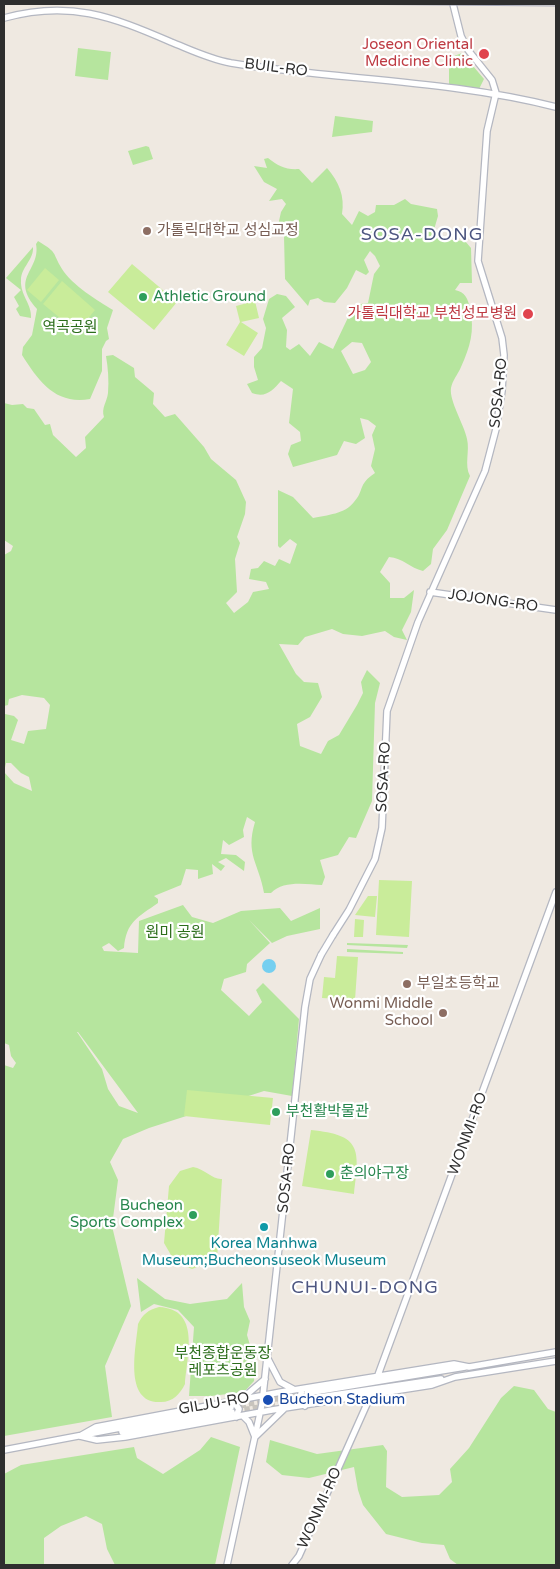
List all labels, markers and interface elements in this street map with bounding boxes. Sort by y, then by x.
place label: Joseon Oriental Medicine Clinic [362,36,473,71]
marker: Joseon Oriental Medicine Clinic [477,47,491,61]
street label: BUIL-RO [243,55,309,81]
place label: 가톨릭대학교 성심교정 [157,222,299,240]
district label: SOSA-DONG [360,224,484,246]
marker: 가톨릭대학교 성심교정 [141,225,153,237]
place label: Athletic Ground [153,288,266,306]
marker: Athletic Ground [137,291,149,303]
place label: 가톨릭대학교 부천성모병원 [348,305,517,323]
marker: 가톨릭대학교 부천성모병원 [521,307,535,321]
park label: 역곡공원 [42,319,98,337]
street label: SOSA-RO [486,357,512,429]
street label: JOJONG-RO [447,586,539,616]
street label: SOSA-RO [373,741,395,813]
park label: 원미 공원 [145,924,205,942]
place label: 부일초등학교 [417,975,500,993]
marker: 부일초등학교 [401,978,413,990]
place label: Wonmi Middle School [330,995,433,1030]
marker: Wonmi Middle School [437,1007,449,1019]
street label: WONMI-RO [445,1090,491,1178]
place label: 부천활박물관 [286,1103,369,1121]
marker: 부천활박물관 [270,1106,282,1118]
street label: SOSA-RO [274,1142,300,1214]
place label: 춘의야구장 [340,1165,409,1183]
marker: 춘의야구장 [324,1168,336,1180]
place label: Bucheon Sports Complex [70,1197,183,1232]
marker: Bucheon Sports Complex [187,1209,199,1221]
marker: Korea Manhwa Museum;Bucheonsuseok Museum [258,1221,270,1233]
place label: Korea Manhwa Museum;Bucheonsuseok Museum [142,1235,386,1270]
district label: CHUNUI-DONG [290,1277,440,1299]
park label: 부천종합운동장 레포츠공원 [175,1345,271,1380]
street label: GILJU-RO [177,1389,251,1419]
place label: Bucheon Stadium [279,1391,405,1409]
marker: Bucheon Stadium [261,1393,275,1407]
street label: WONMI-RO [294,1465,346,1551]

